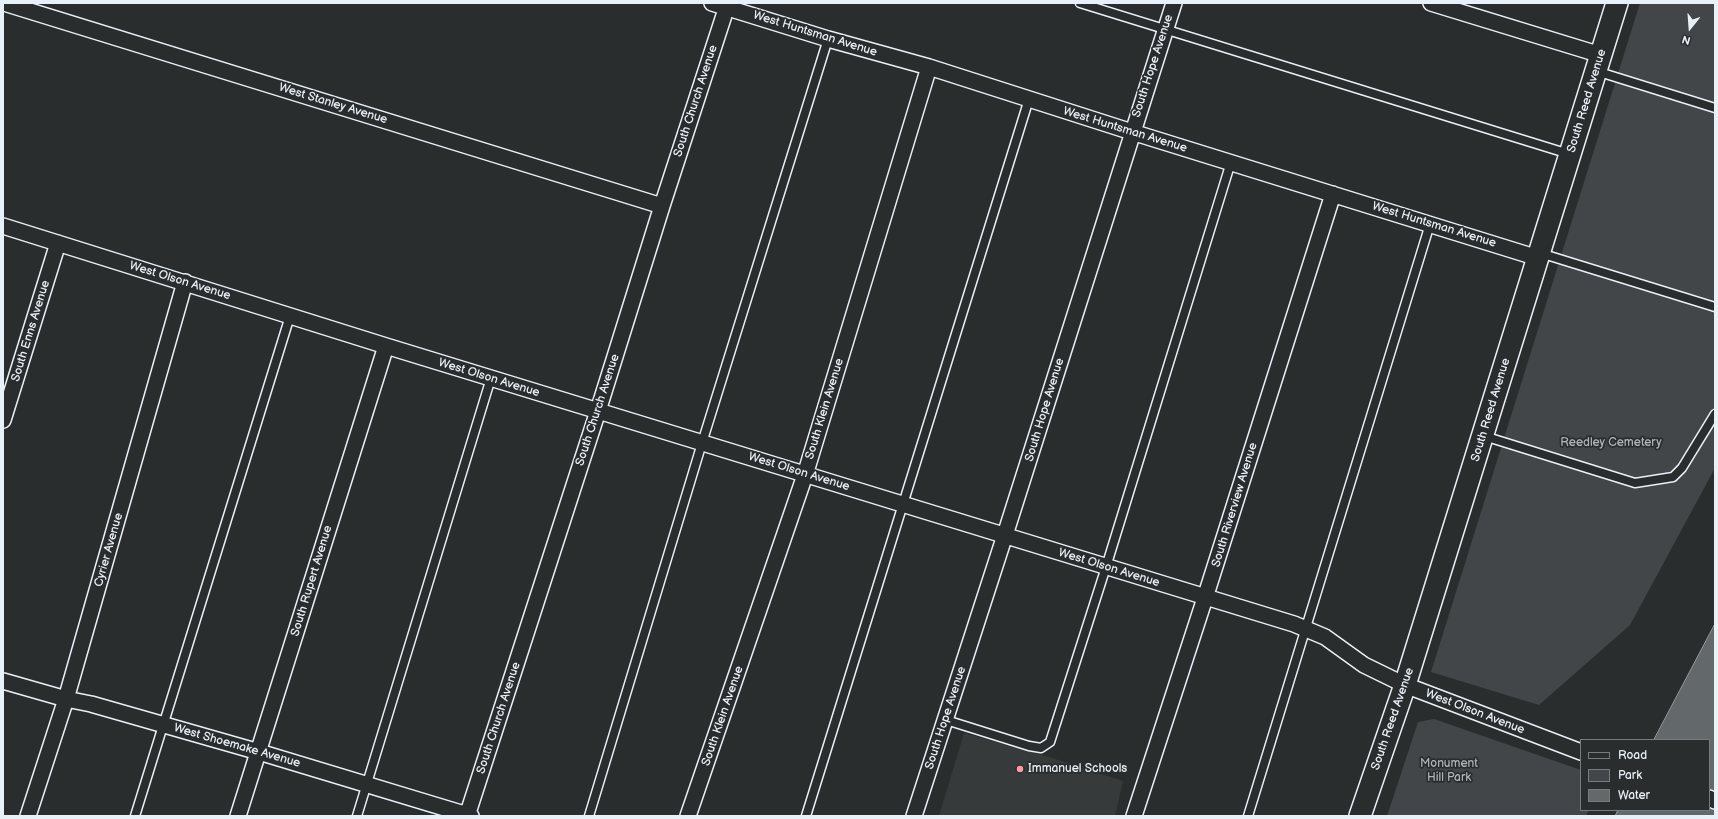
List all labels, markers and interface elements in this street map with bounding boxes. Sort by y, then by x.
street label: West Huntsman Avenue [751,8,879,60]
north arrow [1670,8,1710,48]
street label: South Hope Avenue [1130,13,1176,119]
text: N [1681,33,1692,47]
street label: South Church Avenue [671,43,721,159]
street label: South Reed Avenue [1564,48,1610,154]
street label: West Stanley Avenue [277,81,389,127]
street label: West Huntsman Avenue [1061,104,1189,156]
street label: West Huntsman Avenue [1370,199,1498,251]
street label: West Olson Avenue [128,259,232,303]
street label: South Enns Avenue [9,279,53,383]
street label: South Church Avenue [573,352,623,468]
street label: West Olson Avenue [437,356,541,400]
street label: South Klein Avenue [803,357,847,461]
street label: South Hope Avenue [1022,357,1068,463]
street label: South Reed Avenue [1468,357,1514,463]
park label: Reedley Cemetery [1560,436,1662,450]
street label: South Riverview Avenue [1209,441,1261,569]
street label: West Olson Avenue [747,450,851,494]
street label: Cyrier Avenue [92,511,126,589]
street label: South Rupert Avenue [288,524,336,638]
street label: West Olson Avenue [1057,546,1161,590]
street label: South Church Avenue [474,660,524,776]
street label: South Klein Avenue [699,664,747,768]
street label: South Hope Avenue [923,665,969,771]
street label: South Reed Avenue [1369,666,1417,772]
street label: West Olson Avenue [1423,686,1527,738]
street label: West Shoemake Avenue [172,721,302,771]
legend [1580,739,1710,811]
text: Road [1618,748,1647,763]
park label: Monument Hill Park [1420,757,1478,785]
place label: Immanuel Schools [1028,762,1127,776]
marker: Immanuel Schools [1015,764,1025,774]
text: Park [1618,768,1642,783]
text: Water [1618,788,1650,803]

